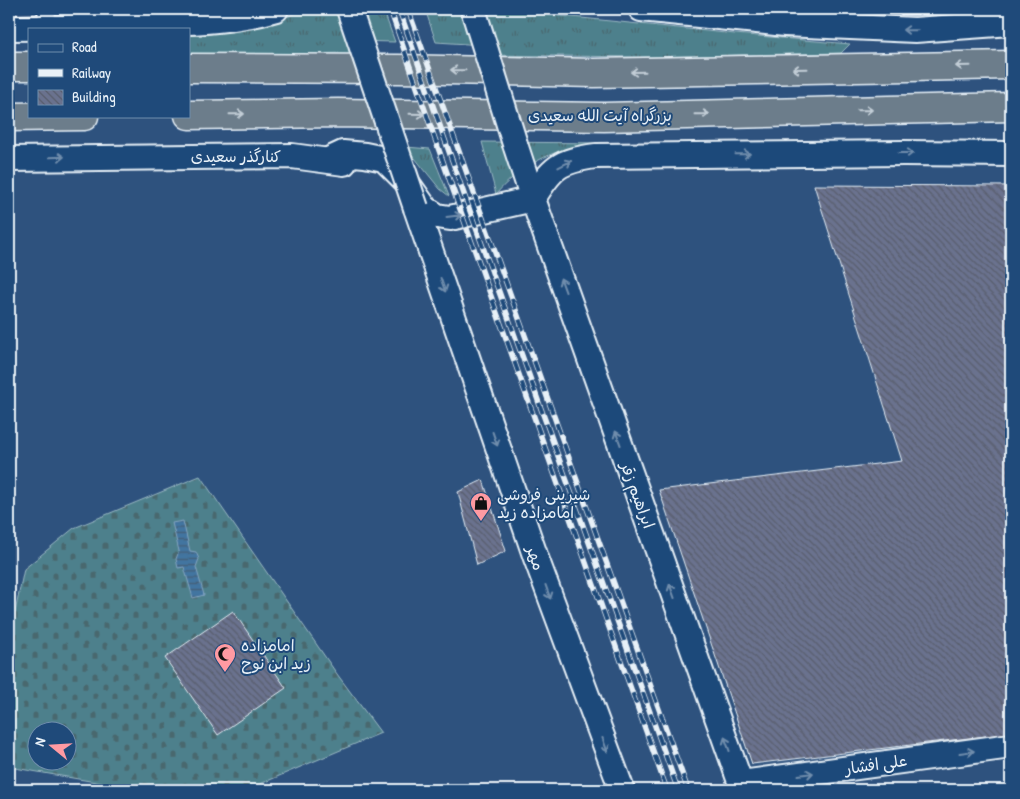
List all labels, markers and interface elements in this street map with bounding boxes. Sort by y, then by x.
one-way arrow [903,25,919,34]
legend [28,28,190,118]
text: Road [72,36,97,57]
one-way arrow [955,61,971,71]
text: Railway [72,62,111,83]
one-way arrow [792,64,808,74]
one-way arrow [450,65,466,75]
one-way arrow [630,67,646,77]
text: Building [72,86,116,107]
street label: بزرگراه آیت الله سعیدی [528,104,672,126]
one-way arrow [856,105,873,115]
one-way arrow [229,109,245,119]
one-way arrow [409,109,425,119]
one-way arrow [694,109,710,119]
street label: کنارگذر سعیدی [191,145,281,167]
one-way arrow [897,148,913,158]
one-way arrow [734,149,751,159]
one-way arrow [49,152,65,162]
one-way arrow [557,159,572,169]
one-way arrow [446,211,462,221]
one-way arrow [438,277,448,293]
one-way arrow [558,278,567,293]
one-way arrow [491,430,500,446]
one-way arrow [613,431,622,446]
street label: ابراهیم زقر [613,457,660,532]
place label: شیرینی فروشی امامزاده زید [497,483,590,523]
shop icon: شیرینی فروشی امامزاده زید [469,491,493,522]
street label: مهر [521,541,551,573]
one-way arrow [544,584,554,599]
one-way arrow [667,584,677,600]
place label: امامزاده زید ابن نوح [241,634,311,674]
mosque icon: امامزاده زید ابن نوح [213,642,237,673]
north arrow [28,722,78,772]
text: N [29,735,50,748]
one-way arrow [601,736,610,752]
one-way arrow [722,737,731,753]
one-way arrow [959,747,975,757]
street label: علی افشار [841,749,909,780]
one-way arrow [798,768,814,778]

